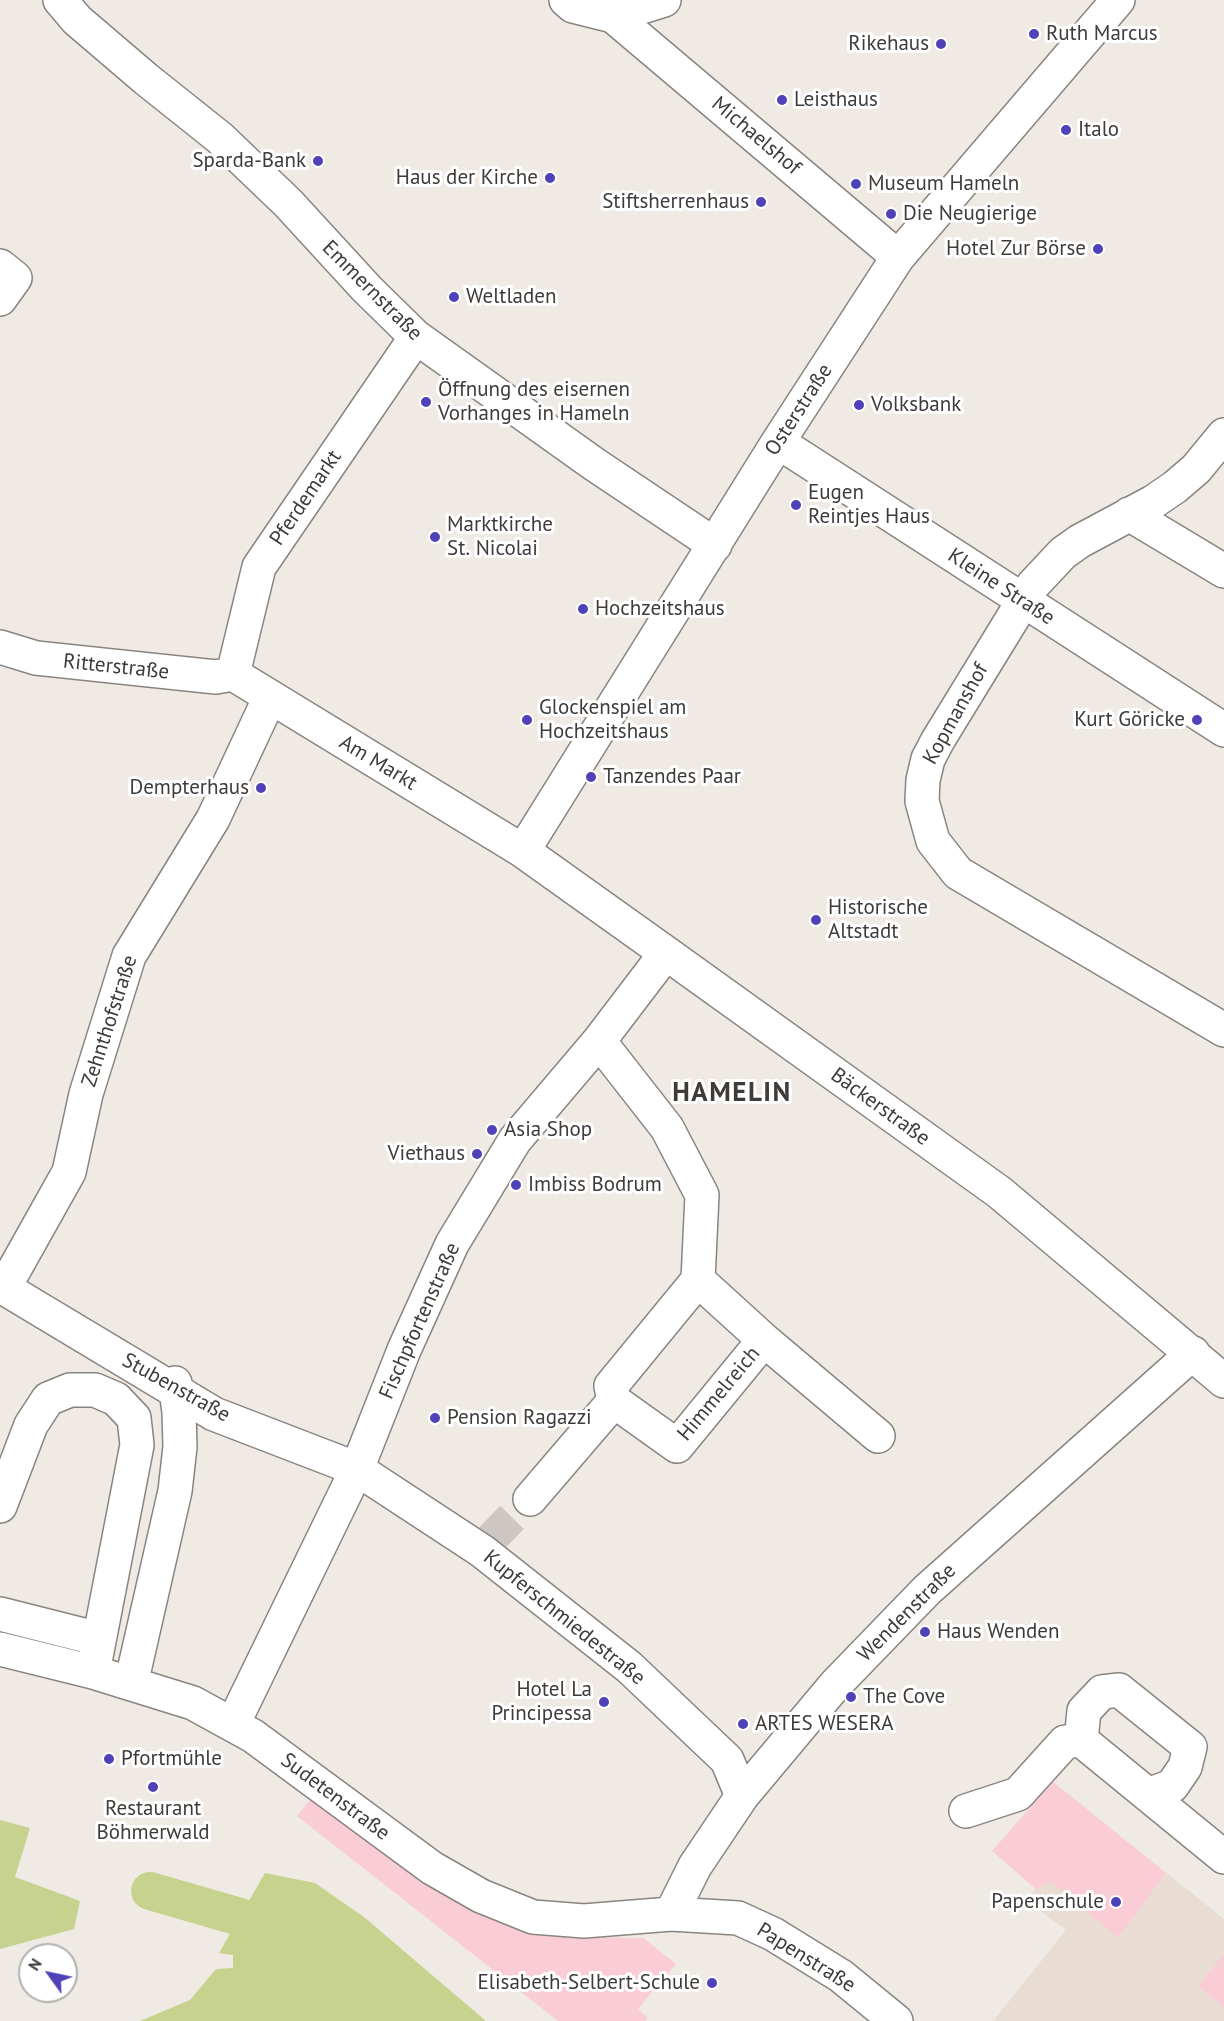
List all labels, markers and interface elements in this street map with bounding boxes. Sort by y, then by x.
place label: Ruth Marcus [1046,21,1158,47]
marker: Ruth Marcus [1027,27,1041,41]
place label: Rikehaus [848,31,929,57]
marker: Rikehaus [934,37,948,51]
place label: Leisthaus [794,87,878,113]
street label: Michaelshof [706,91,806,181]
marker: Leisthaus [775,93,789,107]
place label: Italo [1078,117,1119,143]
marker: Italo [1059,123,1073,137]
place label: Sparda-Bank [192,148,306,174]
marker: Sparda-Bank [311,154,325,168]
place label: Haus der Kirche [396,165,538,191]
marker: Haus der Kirche [543,171,557,185]
place label: Museum Hameln [868,171,1019,197]
marker: Museum Hameln [849,177,863,191]
place label: Stiftsherrenhaus [602,189,749,215]
marker: Stiftsherrenhaus [754,195,768,209]
place label: Die Neugierige [903,201,1037,227]
marker: Die Neugierige [884,207,898,221]
street label: Emmernstraße [317,236,427,346]
place label: Hotel Zur Börse [946,236,1086,262]
marker: Hotel Zur Börse [1091,242,1105,256]
place label: Weltladen [466,284,556,310]
marker: Weltladen [447,290,461,304]
street label: Osterstraße [760,359,838,461]
place label: Öffnung des eisernen Vorhanges in Hameln [438,377,630,427]
place label: Volksbank [871,392,961,418]
marker: Öffnung des eisernen Vorhanges in Hameln [419,395,433,409]
marker: Volksbank [852,398,866,412]
street label: Pferdemarkt [265,445,347,551]
place label: Eugen Reintjes Haus [808,480,930,530]
marker: Eugen Reintjes Haus [789,498,803,512]
place label: Marktkirche St. Nicolai [447,512,553,562]
marker: Marktkirche St. Nicolai [428,530,442,544]
street label: Kleine Straße [943,543,1059,631]
place label: Hochzeitshaus [595,596,725,622]
marker: Hochzeitshaus [576,602,590,616]
street label: Ritterstraße [62,649,170,685]
street label: Kopmanshof [918,659,994,769]
place label: Glockenspiel am Hochzeitshaus [539,695,686,745]
place label: Kurt Göricke [1074,707,1185,733]
marker: Glockenspiel am Hochzeitshaus [520,713,534,727]
marker: Kurt Göricke [1190,713,1204,727]
street label: Am Markt [335,730,421,796]
place label: Tanzendes Paar [603,764,741,790]
marker: Tanzendes Paar [584,770,598,784]
place label: Dempterhaus [129,775,249,801]
marker: Dempterhaus [254,781,268,795]
place label: Historische Altstadt [828,895,928,945]
marker: Historische Altstadt [809,913,823,927]
street label: Zehnthofstraße [77,952,143,1090]
street label: Bäckerstraße [826,1063,934,1151]
district label: HAMELIN [672,1077,792,1109]
place label: Asia Shop [504,1117,592,1143]
marker: Asia Shop [485,1123,499,1137]
place label: Viethaus [388,1141,465,1167]
marker: Viethaus [470,1147,484,1161]
place label: Imbiss Bodrum [528,1172,662,1198]
marker: Imbiss Bodrum [509,1178,523,1192]
street label: Fischpfortenstraße [374,1239,466,1403]
street label: Himmelreich [672,1342,766,1446]
street label: Stubenstraße [118,1348,234,1428]
place label: Pension Ragazzi [447,1405,592,1431]
marker: Pension Ragazzi [428,1411,442,1425]
street label: Kupferschmiedestraße [478,1545,650,1691]
street label: Wendenstraße [853,1559,961,1667]
place label: Haus Wenden [937,1619,1059,1645]
marker: Haus Wenden [918,1625,932,1639]
place label: Hotel La Principessa [492,1677,592,1727]
place label: The Cove [863,1684,945,1710]
marker: The Cove [844,1690,858,1704]
marker: Hotel La Principessa [597,1695,611,1709]
place label: ARTES WESERA [755,1711,893,1737]
marker: ARTES WESERA [736,1717,750,1731]
place label: Pfortmühle [121,1746,222,1772]
street label: Sudetenstraße [275,1748,395,1846]
marker: Pfortmühle [102,1752,116,1766]
marker: Restaurant Böhmerwald [146,1780,160,1794]
place label: Restaurant Böhmerwald [96,1796,210,1846]
place label: Papenschule [991,1889,1104,1915]
marker: Papenschule [1109,1895,1123,1909]
street label: Papenstraße [752,1918,860,1998]
north arrow [18,1943,78,2003]
text: N [23,1954,46,1974]
place label: Elisabeth-Selbert-Schule [478,1970,700,1996]
marker: Elisabeth-Selbert-Schule [705,1976,719,1990]

